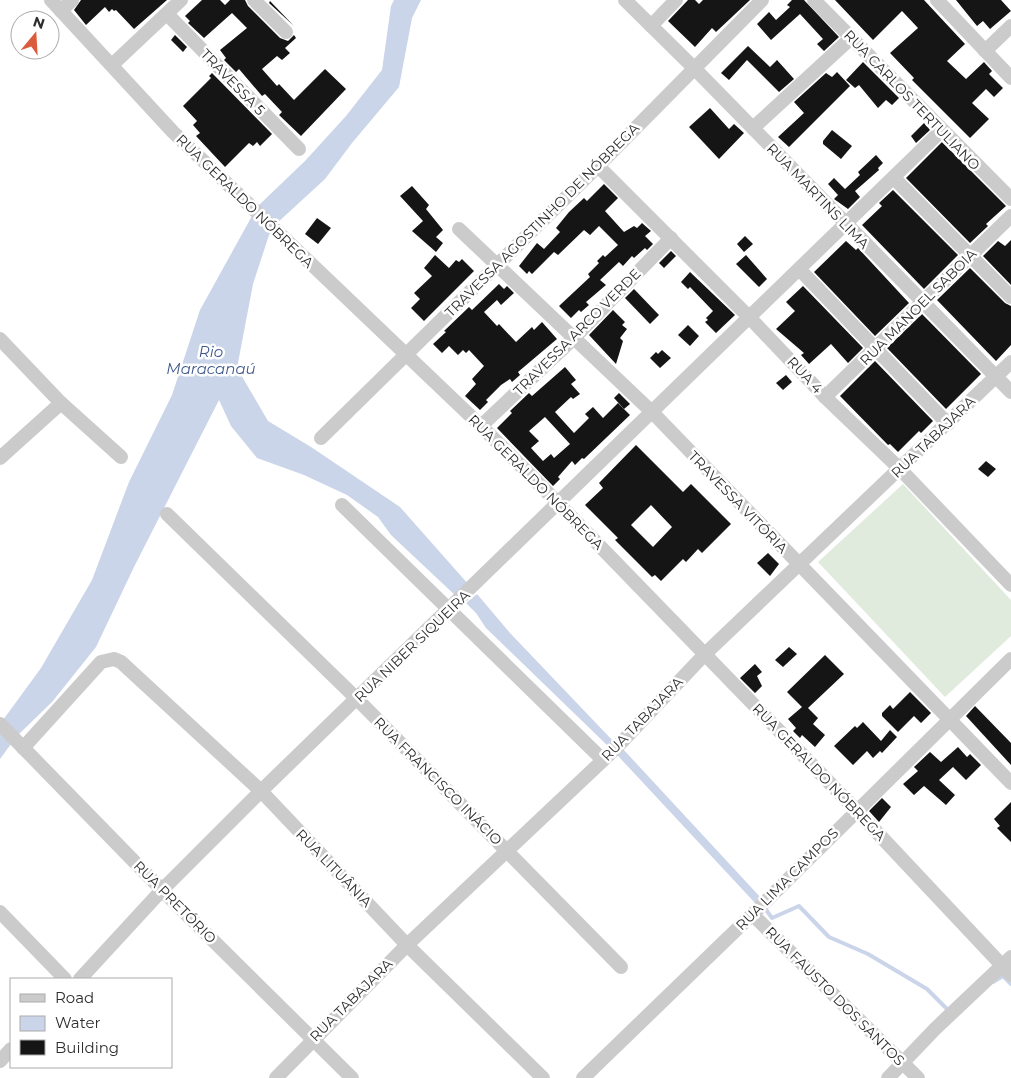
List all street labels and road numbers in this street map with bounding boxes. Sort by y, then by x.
street label: RUA CARLOS TERTULIANO [840,26,984,174]
street label: TRAVESSA 5 [197,45,269,119]
street label: TRAVESSA AGOSTINHO DE NÓBREGA [441,118,644,321]
street label: RUA GERALDO NÓBREGA [172,131,318,272]
street label: RUA MARTINS LIMA [763,139,874,253]
street label: RUA MANOEL SABOIA [856,244,981,369]
street label: TRAVESSA ARCO VERDE [510,265,644,399]
street label: RUA 4 [783,353,827,398]
street label: RUA TABAJARA [887,392,980,482]
street label: RUA GERALDO NÓBREGA [464,410,608,554]
street label: TRAVESSA VITÓRIA [685,447,792,558]
street label: RUA NIBER SIQUEIRA [351,586,474,706]
street label: RUA TABAJARA [597,672,687,765]
street label: RUA GERALDO NÓBREGA [749,699,890,845]
street label: RUA FRANCISCO INÁCIO [370,713,506,849]
street label: RUA LIMA CAMPOS [732,824,842,934]
street label: RUA LITUÂNIA [292,825,376,911]
street label: RUA PRETÓRIO [130,857,220,947]
street label: RUA FAUSTO DOS SANTOS [762,923,908,1069]
street label: RUA TABAJARA [306,954,397,1045]

